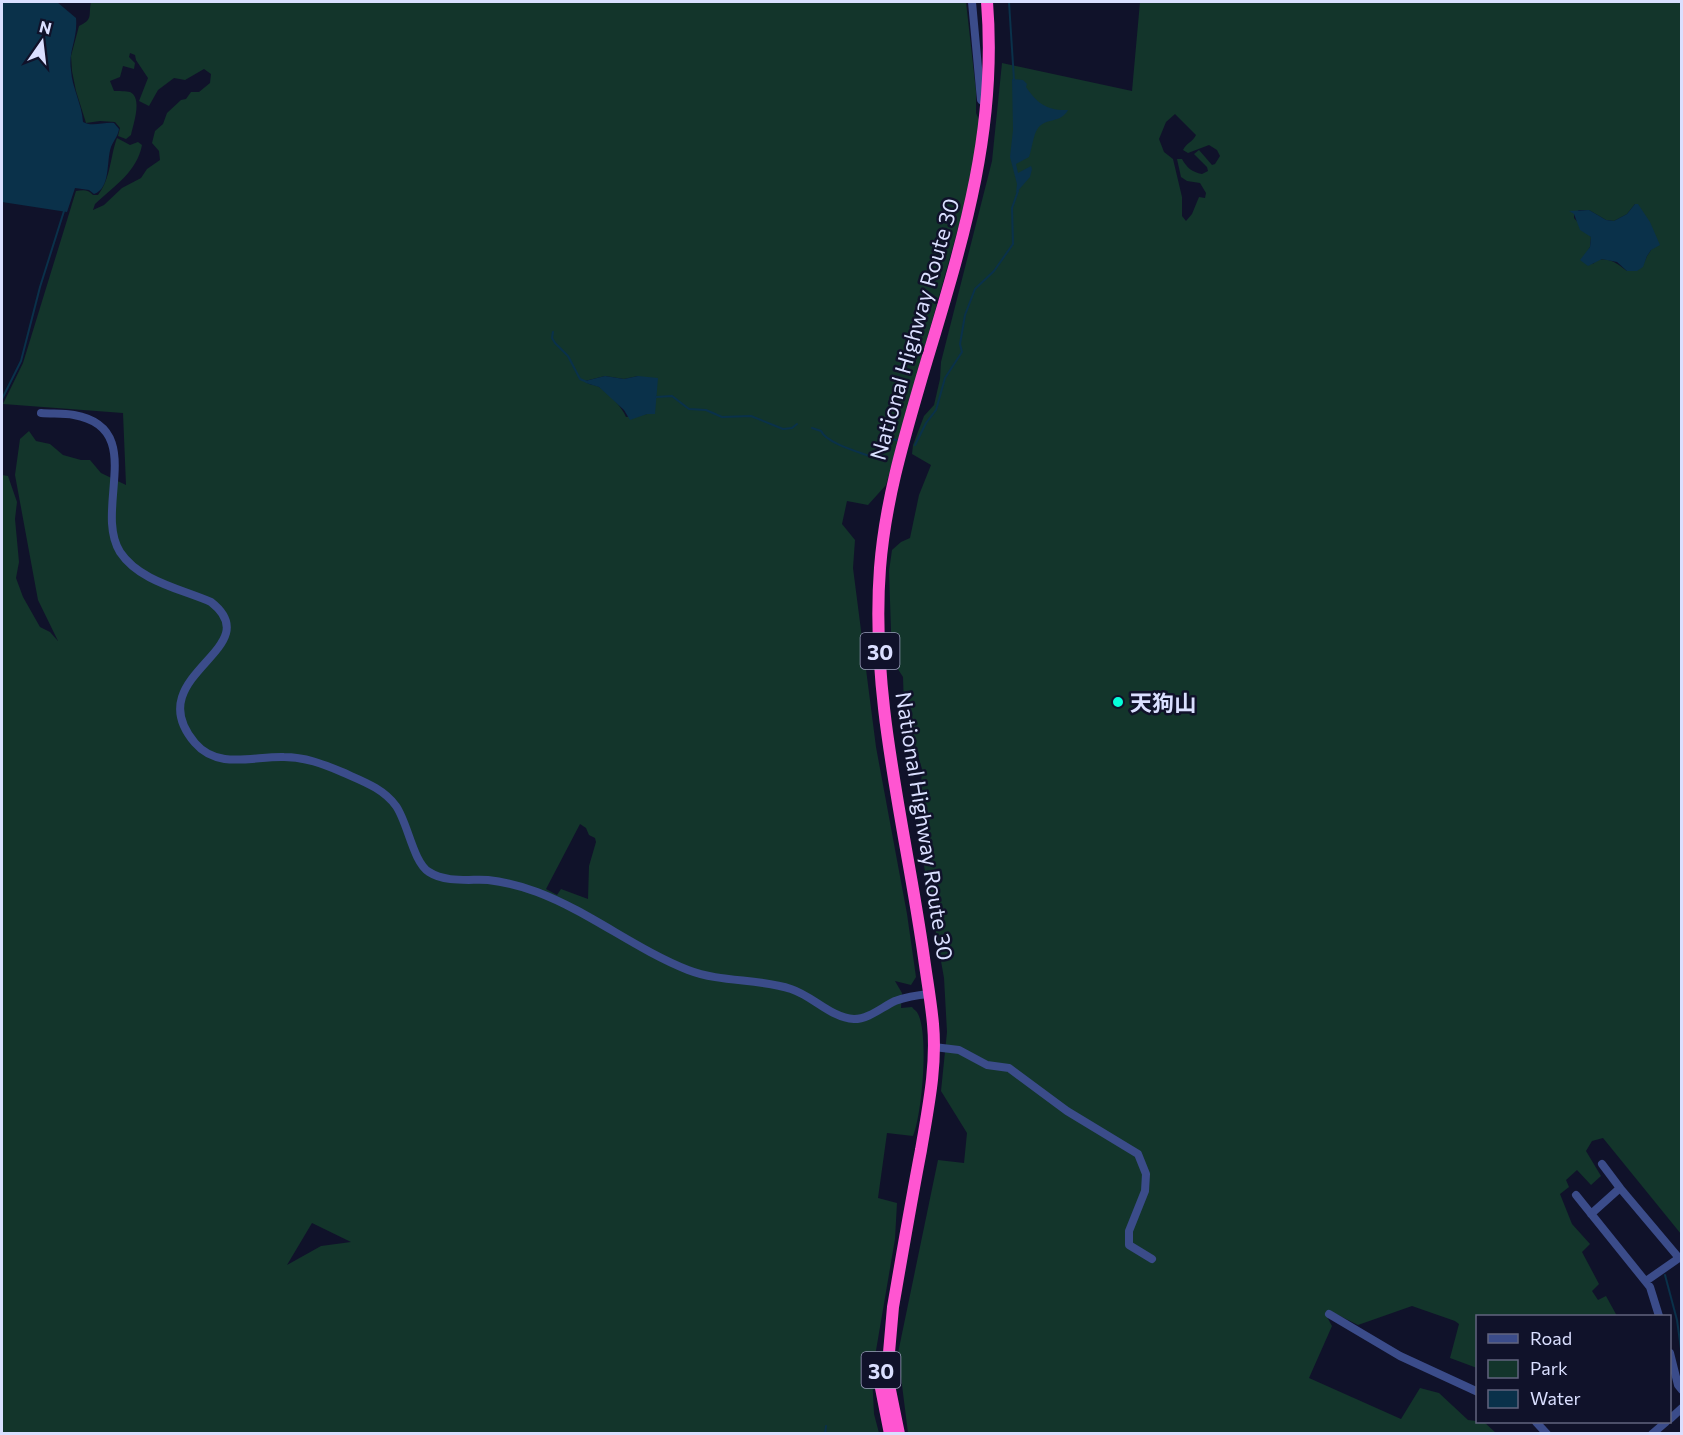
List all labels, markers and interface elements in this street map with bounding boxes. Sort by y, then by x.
north arrow [12,12,72,72]
text: N [38,16,54,38]
street label: National Highway Route 30 [864,195,964,463]
road number: 30 [860,633,900,669]
place label: 天狗山 [1130,689,1196,716]
street label: National Highway Route 30 [890,690,960,962]
marker: 天狗山 [1111,695,1125,709]
legend [1476,1315,1671,1423]
text: Road [1530,1327,1572,1349]
road number: 30 [862,1352,900,1388]
text: Park [1530,1357,1568,1379]
text: Water [1530,1387,1581,1409]

